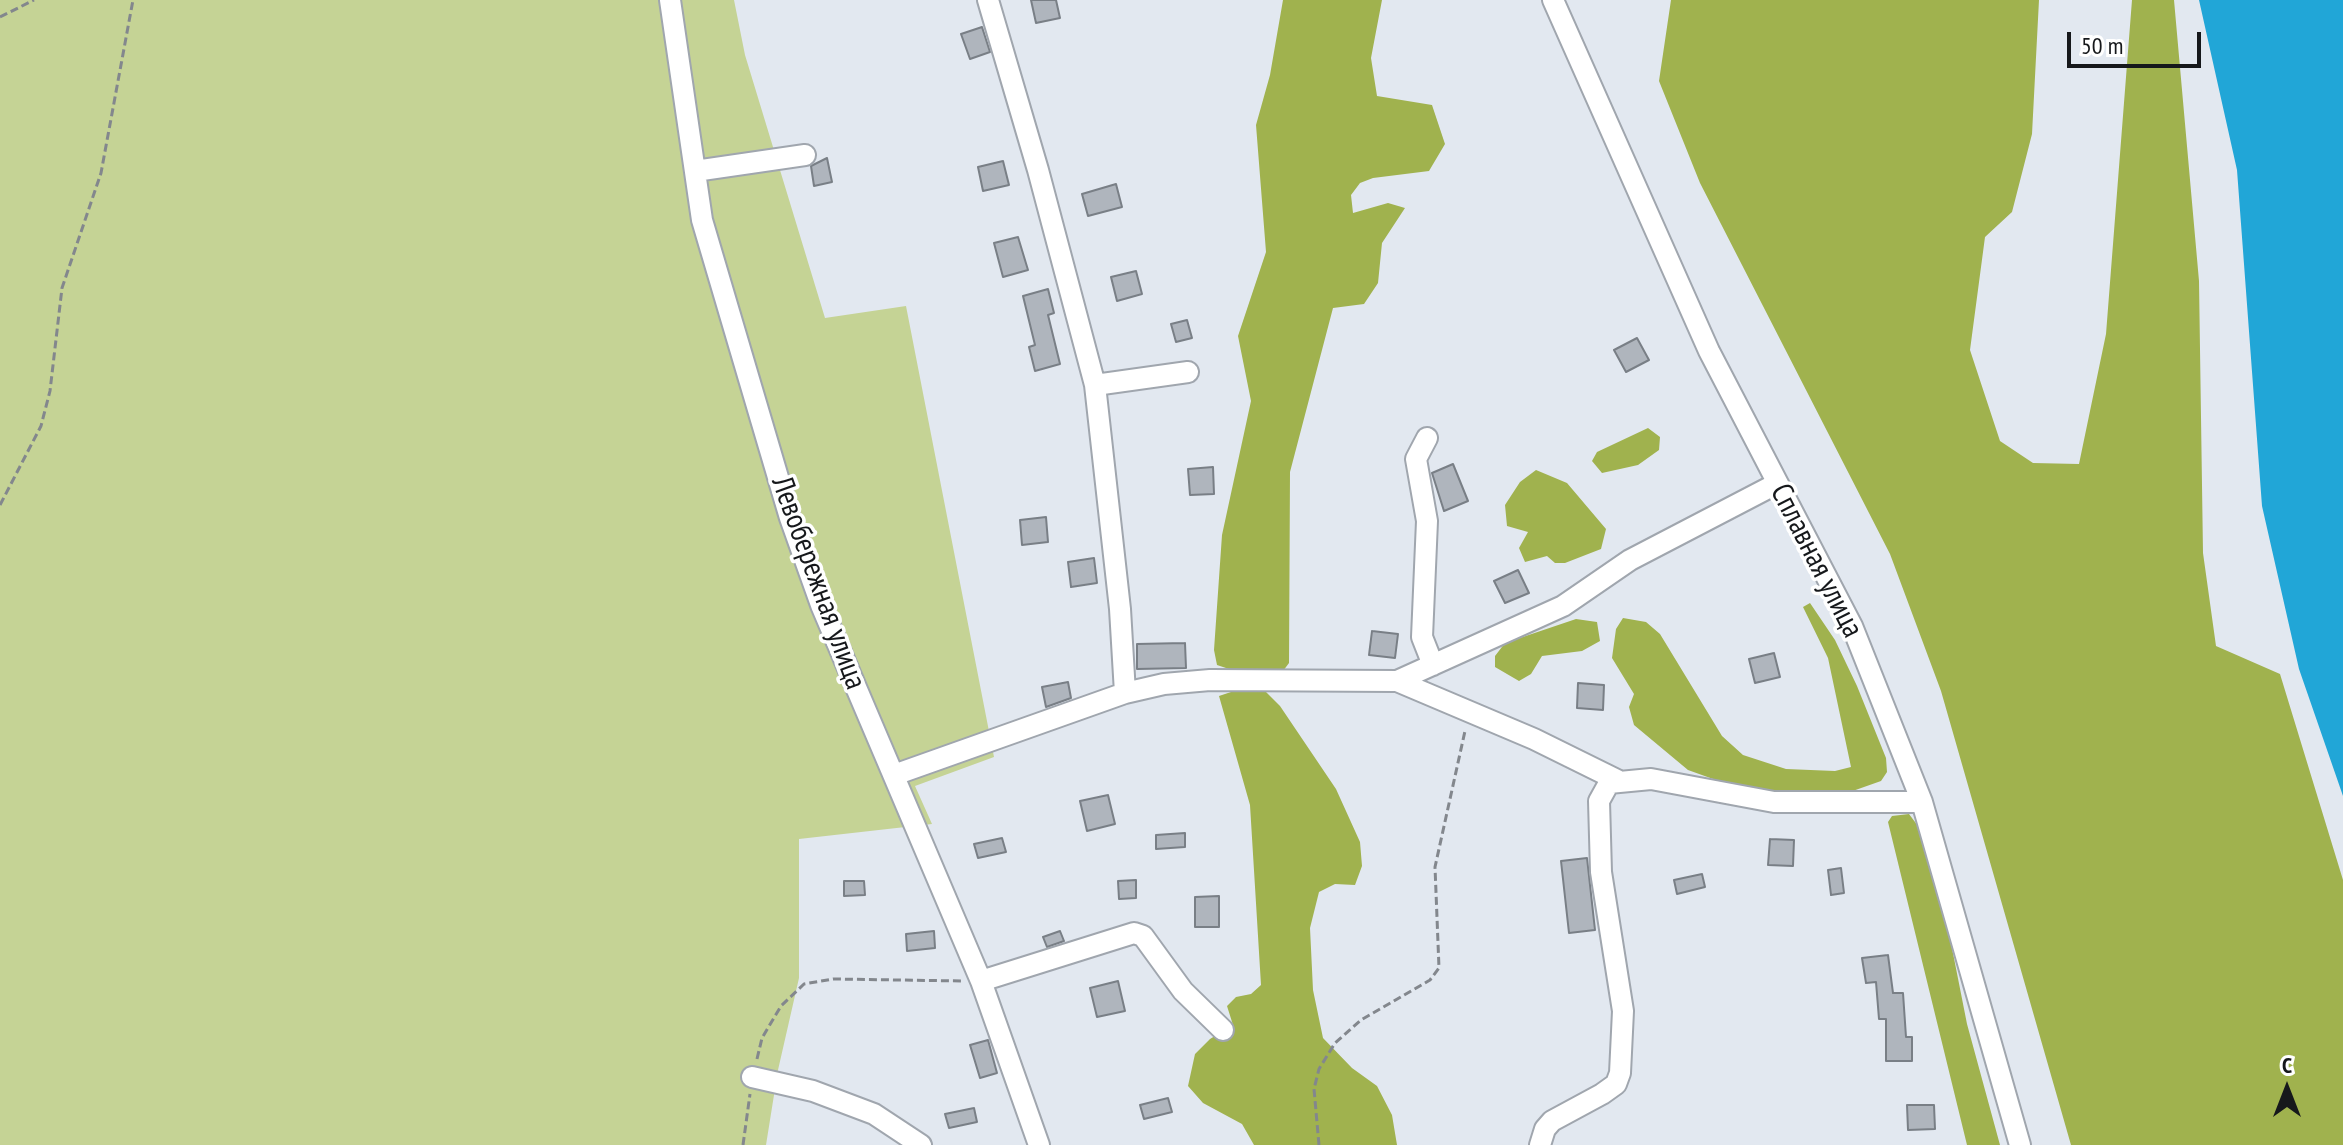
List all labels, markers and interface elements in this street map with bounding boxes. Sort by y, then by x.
scale bar [2071,16,2205,66]
text: 50 m [2081,30,2123,61]
street label: Левобережная улица [763,472,873,694]
street label: Сплавная улица [1762,478,1870,644]
north arrow [2247,1049,2327,1129]
text: С [2282,1051,2292,1079]

